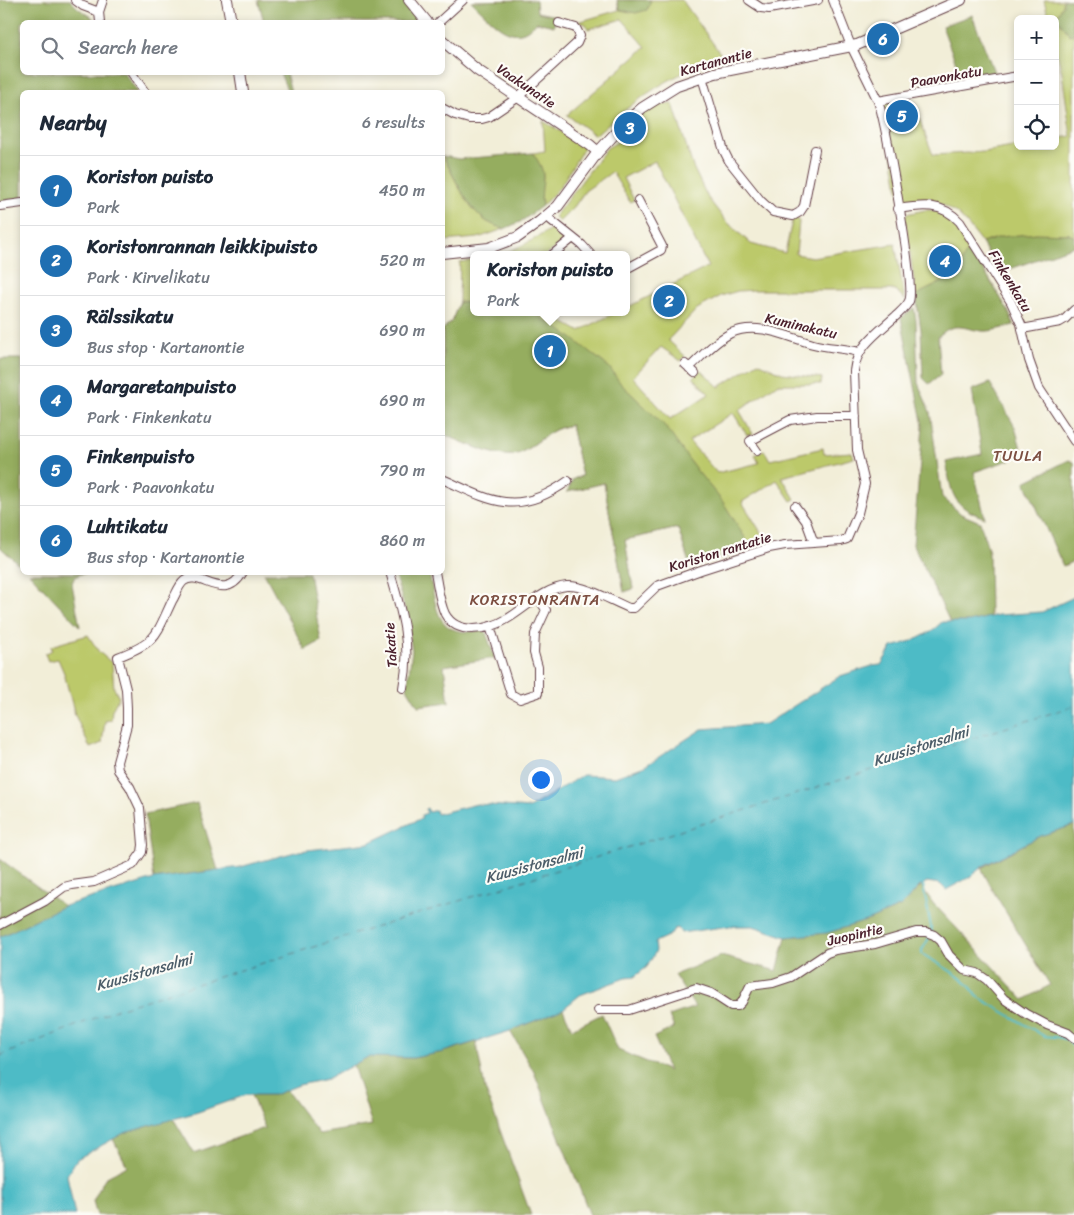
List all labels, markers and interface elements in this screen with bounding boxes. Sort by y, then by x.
map controls [1014,15,1059,150]
button: + [1014,15,1059,60]
search box [20,20,445,75]
pin: 6 [867,20,899,58]
text: Search here [78,31,178,64]
icon: search [38,34,66,62]
street label: Kartanontie [677,40,755,84]
street label: Vaakunatie [491,57,561,115]
street label: Paavonkatu [909,58,984,96]
button: − [1014,60,1059,105]
pin: 5 [886,97,918,135]
text: Nearby [40,104,106,142]
button: locate [1014,105,1059,150]
text: 6 results [362,108,425,137]
pin: 3 [614,109,646,147]
text: Koriston puisto [87,160,213,193]
text: 1 [53,176,59,205]
text: 450 m [379,176,425,205]
text: Park [87,193,120,222]
text: Koristonrannan leikkipuisto [87,230,317,263]
pin: 4 [929,242,961,280]
street label: Finkenkatu [981,245,1039,318]
text: 2 [51,246,61,275]
text: 520 m [379,246,425,275]
popup [470,251,630,316]
text: Koriston puisto [487,253,613,286]
text: Park · Kirvelikatu [87,263,210,292]
pin: 2 [653,282,685,320]
text: Park [487,286,520,315]
text: Rälssikatu [87,300,173,333]
street label: Kuminakatu [762,306,840,347]
text: 3 [52,316,60,345]
text: 690 m [380,316,425,345]
pin: 1 [534,332,566,370]
text: Bus stop · Kartanontie [87,333,244,362]
text: Margaretanpuisto [87,370,236,403]
text: 4 [51,386,61,415]
text: 690 m [380,386,425,415]
text: Park · Finkenkatu [87,403,212,432]
text: Finkenpuisto [87,440,195,473]
district label: TUULA [993,443,1043,469]
text: 5 [51,456,61,485]
text: 790 m [379,456,425,485]
text: Park · Paavonkatu [87,473,214,502]
text: Luhtikatu [87,510,168,543]
street label: Koriston rantatie [666,525,774,579]
text: 6 [51,526,61,555]
text: 860 m [380,526,425,555]
text: Bus stop · Kartanontie [87,543,244,572]
district label: KORISTONRANTA [470,587,600,613]
street label: Takatie [377,622,405,668]
water label: Kuusistonsalmi [870,717,975,774]
your location [528,767,554,793]
water label: Kuusistonsalmi [483,839,588,890]
street label: Juopintie [824,916,885,954]
water label: Kuusistonsalmi [93,945,198,998]

